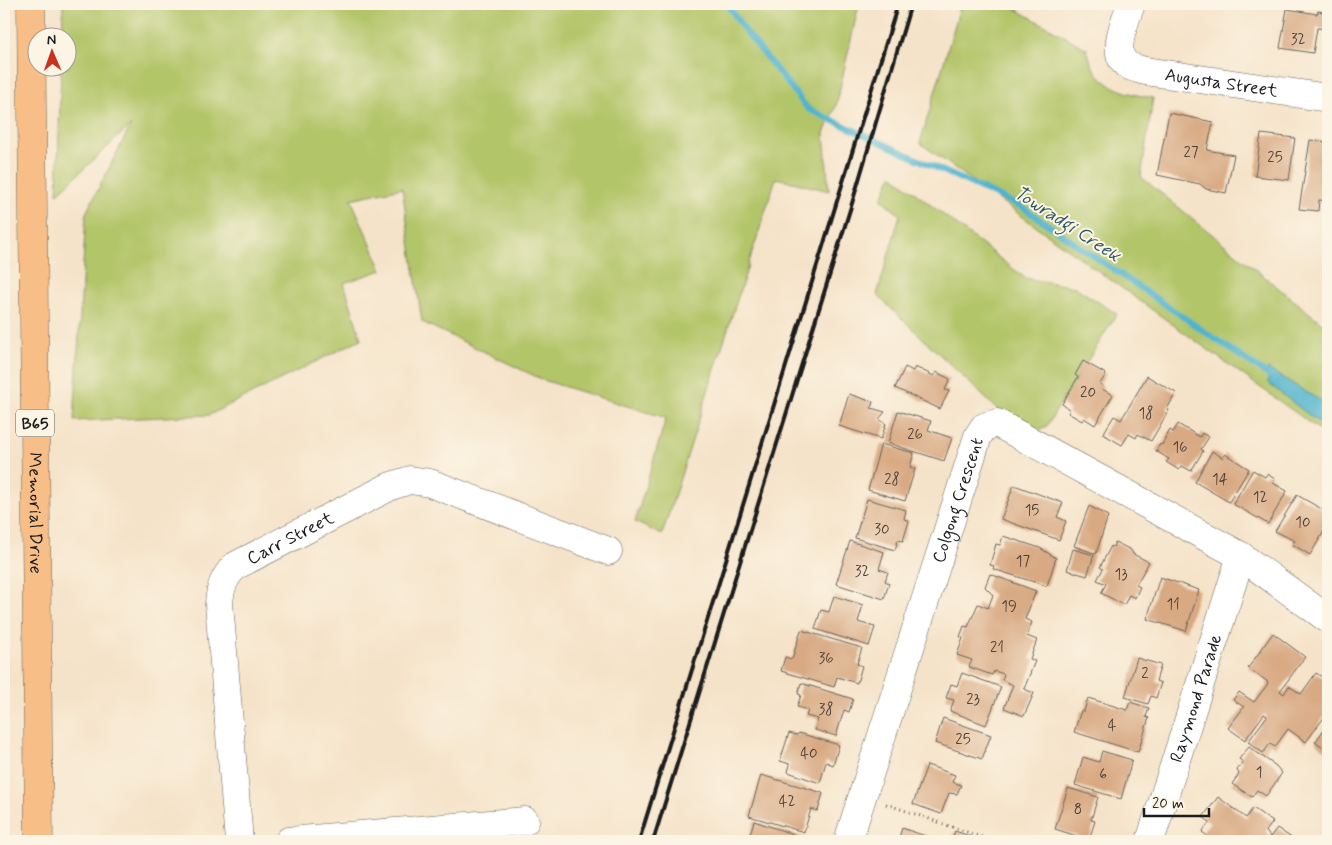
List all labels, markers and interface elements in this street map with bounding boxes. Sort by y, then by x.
north arrow [28,28,78,78]
house number: 32 [1291,30,1305,50]
text: N [47,31,57,49]
street label: Augusta Street [1163,63,1280,103]
house number: 27 [1184,143,1199,163]
house number: 25 [1267,148,1283,168]
water label: Towradgi Creek [1008,180,1126,271]
house number: 20 [1080,383,1096,403]
house number: 18 [1139,404,1153,424]
road number: B65 [16,409,54,436]
house number: 26 [907,425,923,445]
street label: Colgong Crescent [927,434,990,566]
house number: 16 [1172,438,1188,458]
street label: Memorial Drive [22,452,47,574]
house number: 28 [884,470,900,490]
house number: 14 [1212,470,1228,490]
house number: 12 [1253,488,1267,508]
house number: 15 [1025,501,1039,521]
street label: Carr Street [243,506,338,571]
house number: 10 [1295,513,1311,533]
house number: 30 [874,520,890,540]
house number: 17 [1016,552,1031,572]
house number: 32 [855,562,869,582]
house number: 13 [1114,565,1128,585]
house number: 11 [1166,595,1180,615]
house number: 19 [1001,597,1017,617]
street label: Raymond Parade [1165,631,1228,766]
house number: 21 [990,638,1004,658]
house number: 36 [818,649,834,669]
house number: 2 [1141,664,1149,684]
house number: 23 [966,690,980,710]
house number: 38 [818,700,834,720]
house number: 4 [1108,716,1117,736]
house number: 25 [955,730,971,750]
house number: 40 [800,744,818,764]
house number: 1 [1256,763,1262,783]
house number: 6 [1099,765,1107,785]
scale bar [1144,785,1210,817]
house number: 42 [779,792,795,812]
text: 20 m [1152,794,1184,814]
house number: 8 [1074,800,1082,820]

